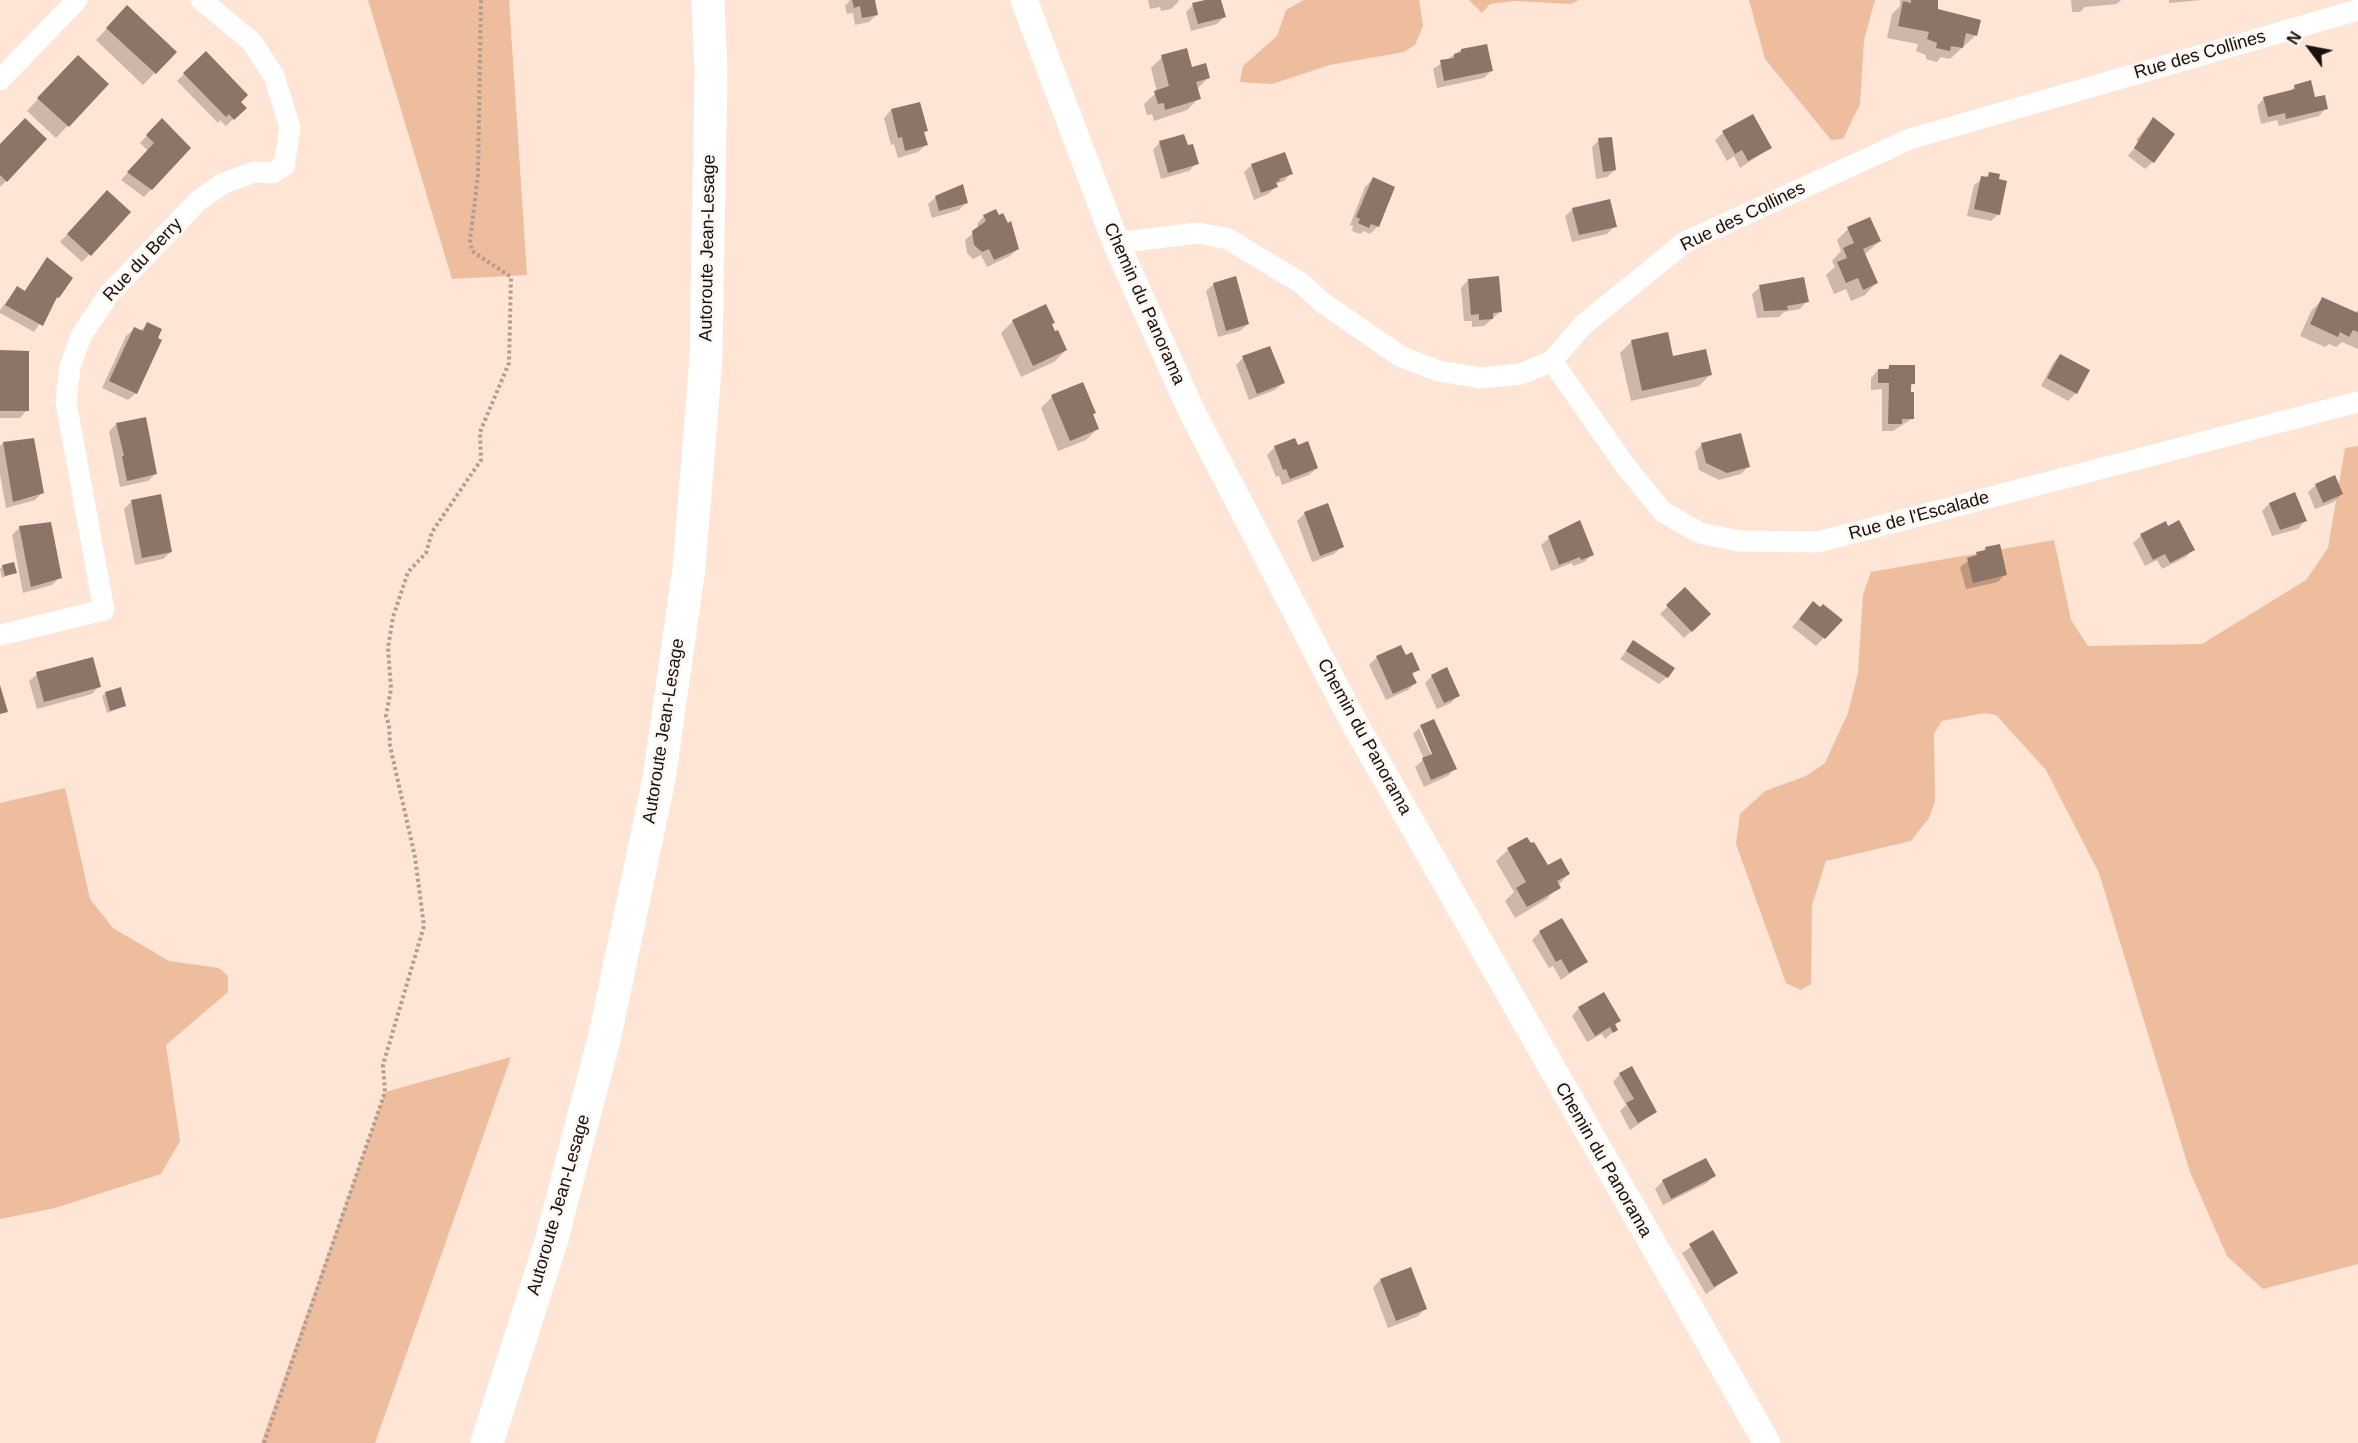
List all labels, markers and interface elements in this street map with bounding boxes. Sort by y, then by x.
north arrow [2280,18,2340,78]
street label: Rue des Collines [2132,26,2268,84]
text: N [2284,29,2305,48]
street label: Autoroute Jean-Lesage [696,154,720,342]
street label: Rue des Collines [1677,177,1809,257]
street label: Rue du Berry [99,214,187,306]
street label: Chemin du Panorama [1099,220,1189,388]
street label: Rue de l'Escalade [1846,487,1992,545]
street label: Autoroute Jean-Lesage [639,637,689,825]
street label: Chemin du Panorama [1312,655,1416,819]
street label: Chemin du Panorama [1550,1079,1656,1241]
street label: Autoroute Jean-Lesage [523,1112,595,1298]

